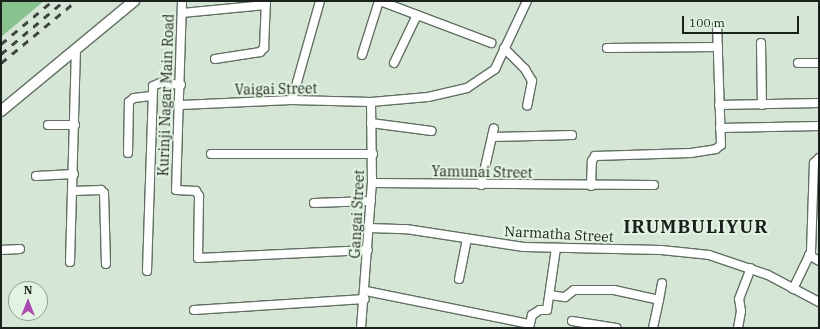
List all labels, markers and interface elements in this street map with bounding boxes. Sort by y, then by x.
scale bar [684,8,801,34]
street label: Kurinji Nagar Main Road [155,13,177,177]
text: 100 m [689,15,725,30]
street label: Vaigai Street [235,80,317,98]
street label: Yamunai Street [431,163,533,181]
street label: Gangai Street [346,169,368,259]
district label: IRUMBULIYUR [624,216,768,238]
street label: Narmatha Street [504,223,614,245]
north arrow [8,281,48,321]
text: N [24,283,32,297]

